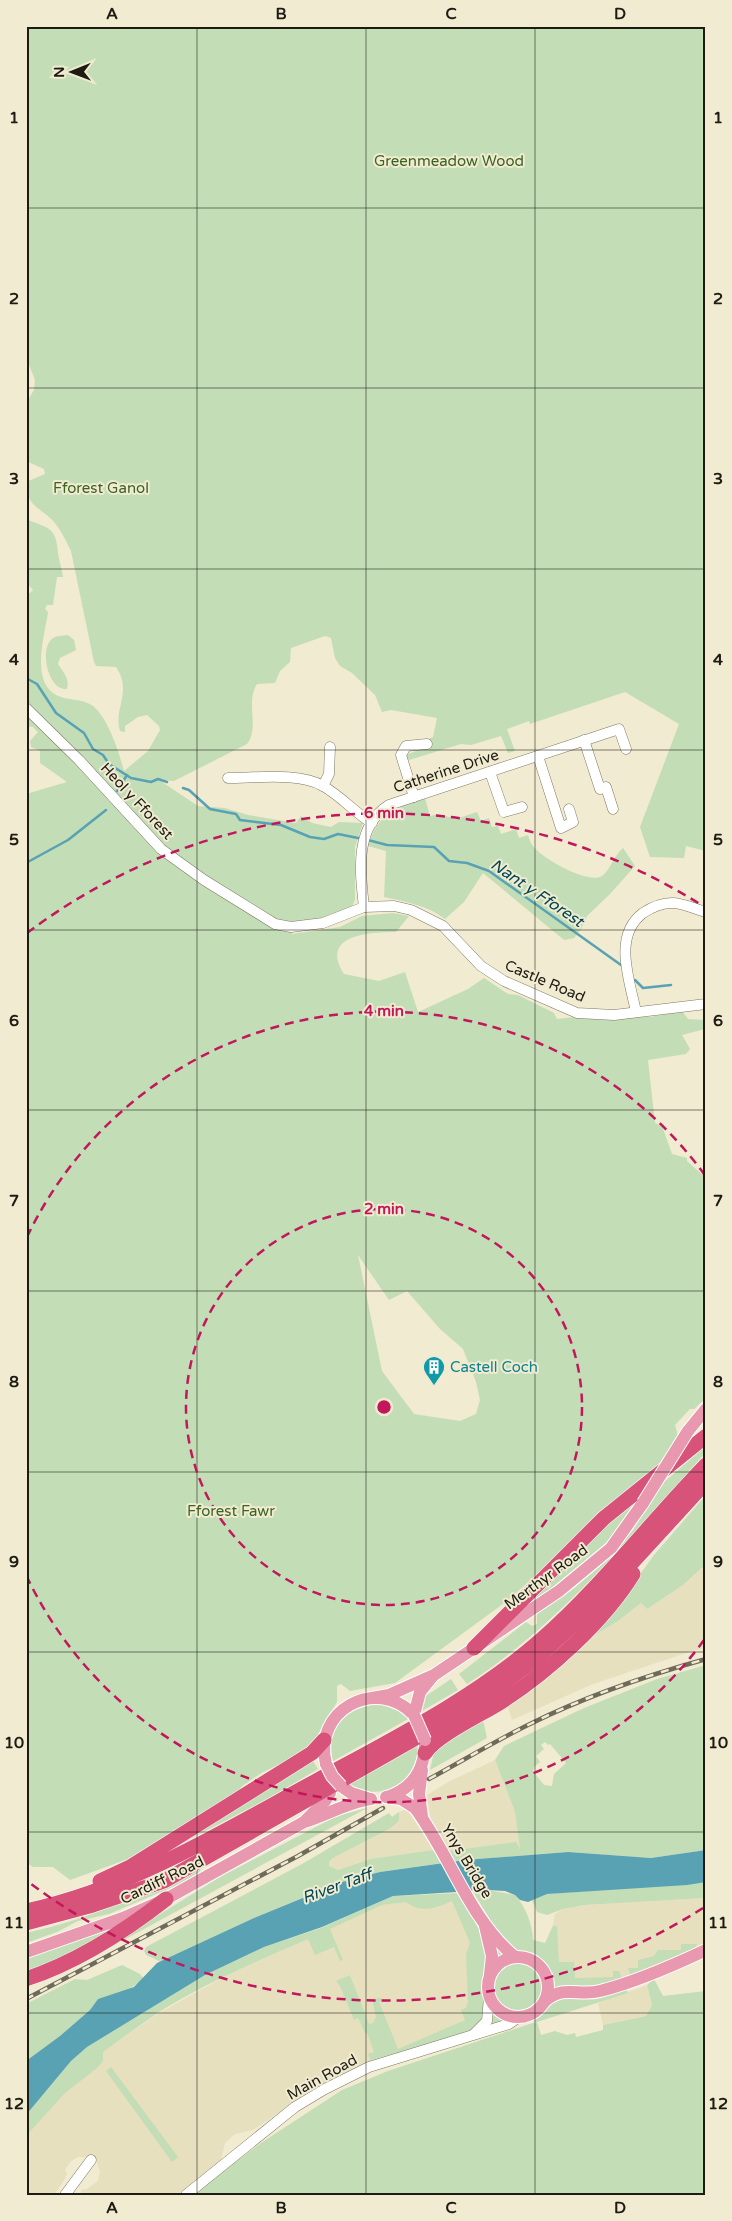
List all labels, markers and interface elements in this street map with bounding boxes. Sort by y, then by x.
text: A [106,4,118,24]
text: B [275,4,287,24]
text: C [445,4,457,24]
text: D [614,4,626,24]
north arrow [48,48,98,98]
text: N [51,66,68,78]
text: 1 [9,108,19,128]
text: 1 [713,108,723,128]
park label: Greenmeadow Wood [374,152,524,170]
text: 2 [9,289,19,309]
text: 2 [713,289,723,309]
text: 3 [9,469,19,489]
text: 3 [713,469,723,489]
park label: Fforest Ganol [53,479,149,497]
text: 4 [9,650,19,670]
text: 4 [713,650,723,670]
street label: Catherine Drive [391,745,501,797]
street label: Heol y Fforest [97,759,177,843]
text: 6 min [364,804,404,822]
text: 5 [9,830,19,850]
text: 5 [713,830,723,850]
water label: Nant y Fforest [487,855,589,933]
street label: Castle Road [502,956,588,1006]
text: 4 min [364,1002,404,1020]
text: 6 [9,1011,19,1031]
text: 6 [713,1011,723,1031]
text: 7 [9,1191,19,1211]
text: 7 [713,1191,723,1211]
text: 2 min [364,1200,404,1218]
building icon: Castell Coch [422,1355,446,1386]
place label: Castell Coch [450,1358,538,1376]
text: 8 [9,1372,19,1392]
text: 8 [713,1372,723,1392]
centre of rings [375,1398,393,1416]
park label: Fforest Fawr [187,1502,275,1520]
street label: Merthyr Road [501,1541,591,1613]
text: 9 [9,1552,19,1572]
text: 9 [713,1552,723,1572]
text: 10 [4,1733,24,1753]
text: 10 [708,1733,728,1753]
street label: Ynys Bridge [438,1820,496,1902]
street label: Cardiff Road [117,1852,207,1908]
water label: River Taff [299,1863,378,1908]
text: 11 [4,1913,24,1933]
text: 11 [708,1913,728,1933]
street label: Main Road [284,2050,360,2104]
text: 12 [4,2094,24,2114]
text: 12 [708,2094,728,2114]
text: A [106,2198,118,2218]
text: B [275,2198,287,2218]
text: C [445,2198,457,2218]
text: D [614,2198,626,2218]

